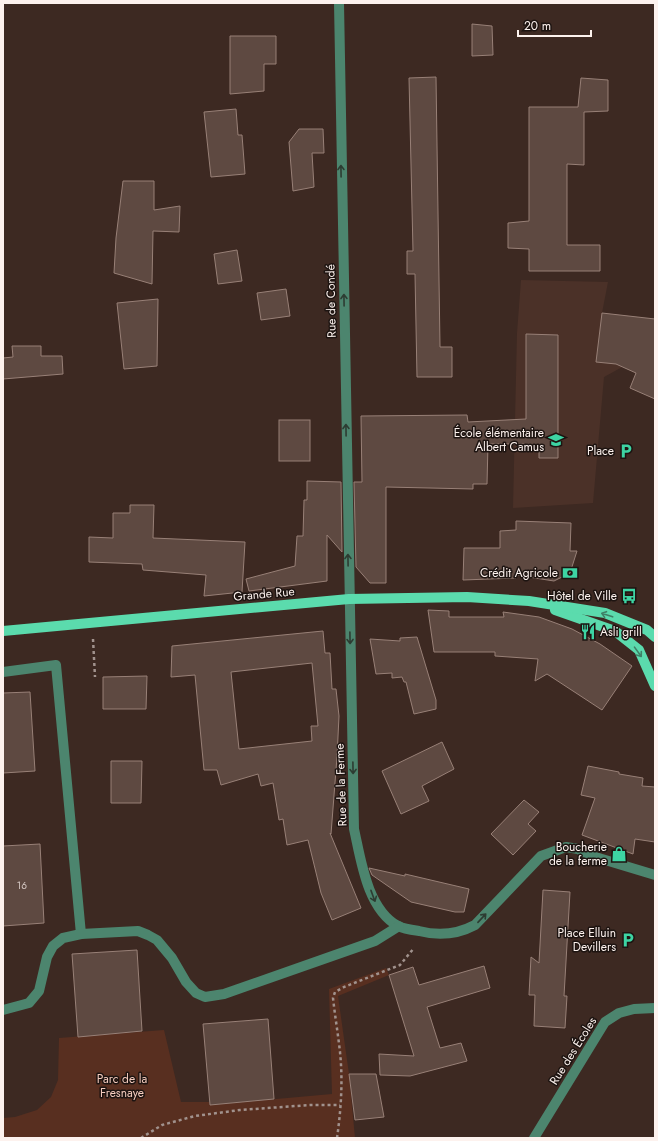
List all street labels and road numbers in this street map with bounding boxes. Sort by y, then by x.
street label: Rue de Condé [321,264,341,338]
street label: Grande Rue [233,582,295,606]
street label: Rue de la Ferme [331,743,351,827]
street label: Rue des Écoles [545,1013,601,1088]

